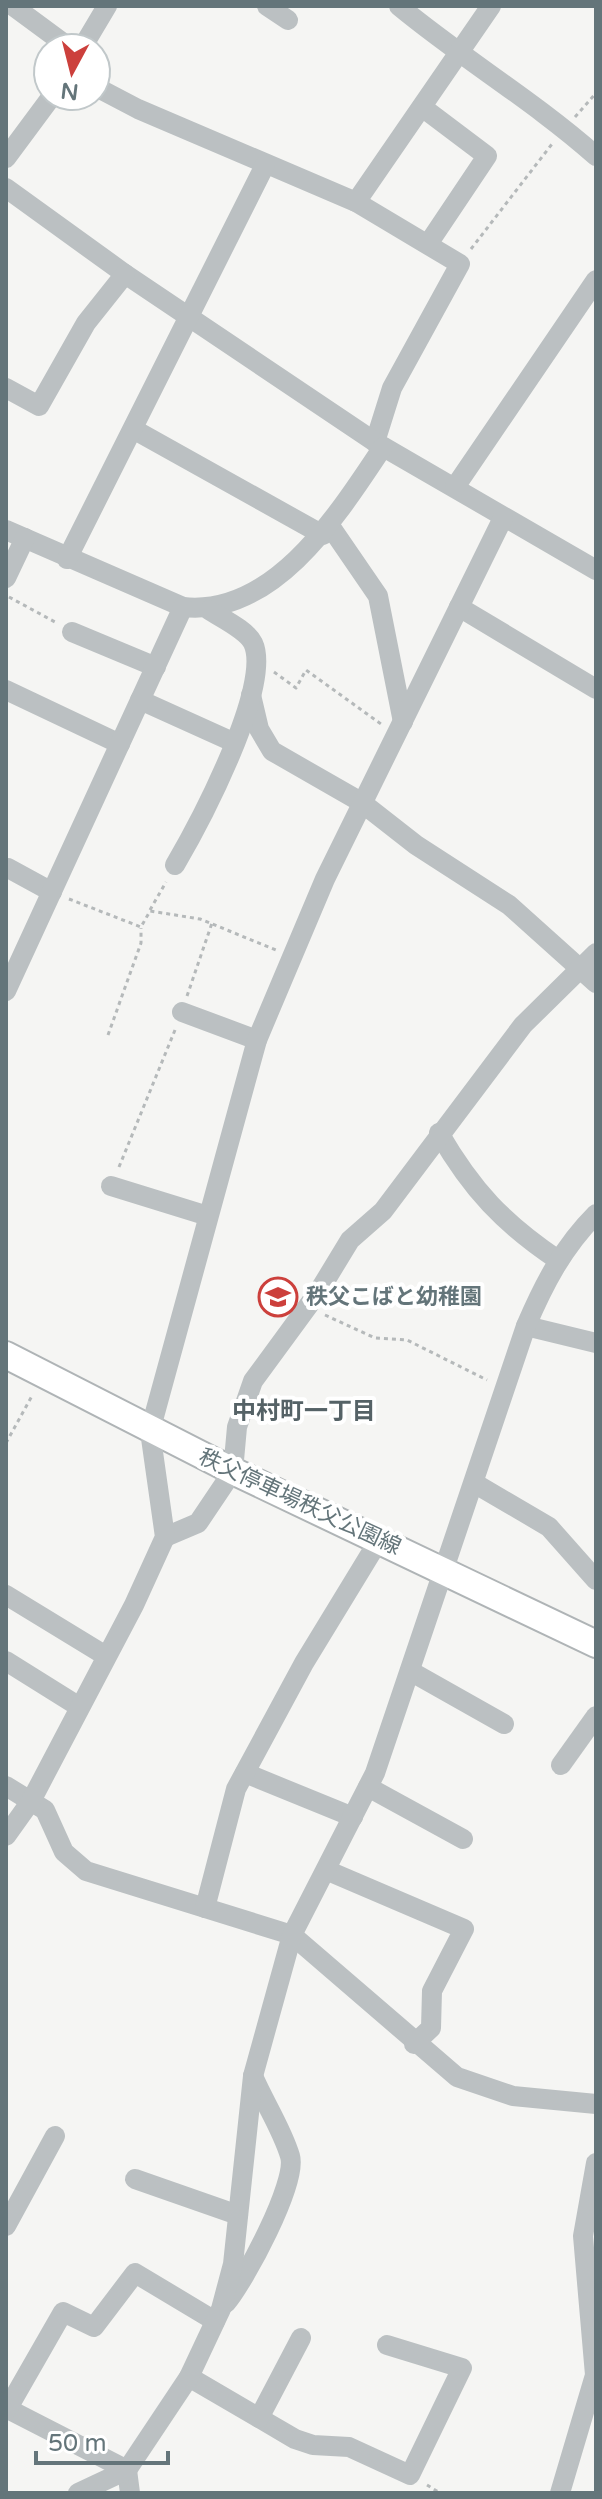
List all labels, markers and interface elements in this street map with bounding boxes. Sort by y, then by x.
north arrow [32,32,112,112]
text: N [59,77,80,105]
school or university icon: 秩父こばと幼稚園 [257,1276,299,1318]
place label: 秩父こばと幼稚園 [306,1284,482,1310]
district label: 中村町一丁目 [232,1397,376,1426]
street label: 秩父停車場秩父公園線 [195,1444,405,1560]
scale bar [36,2415,168,2465]
text: 50 m [48,2429,106,2458]

